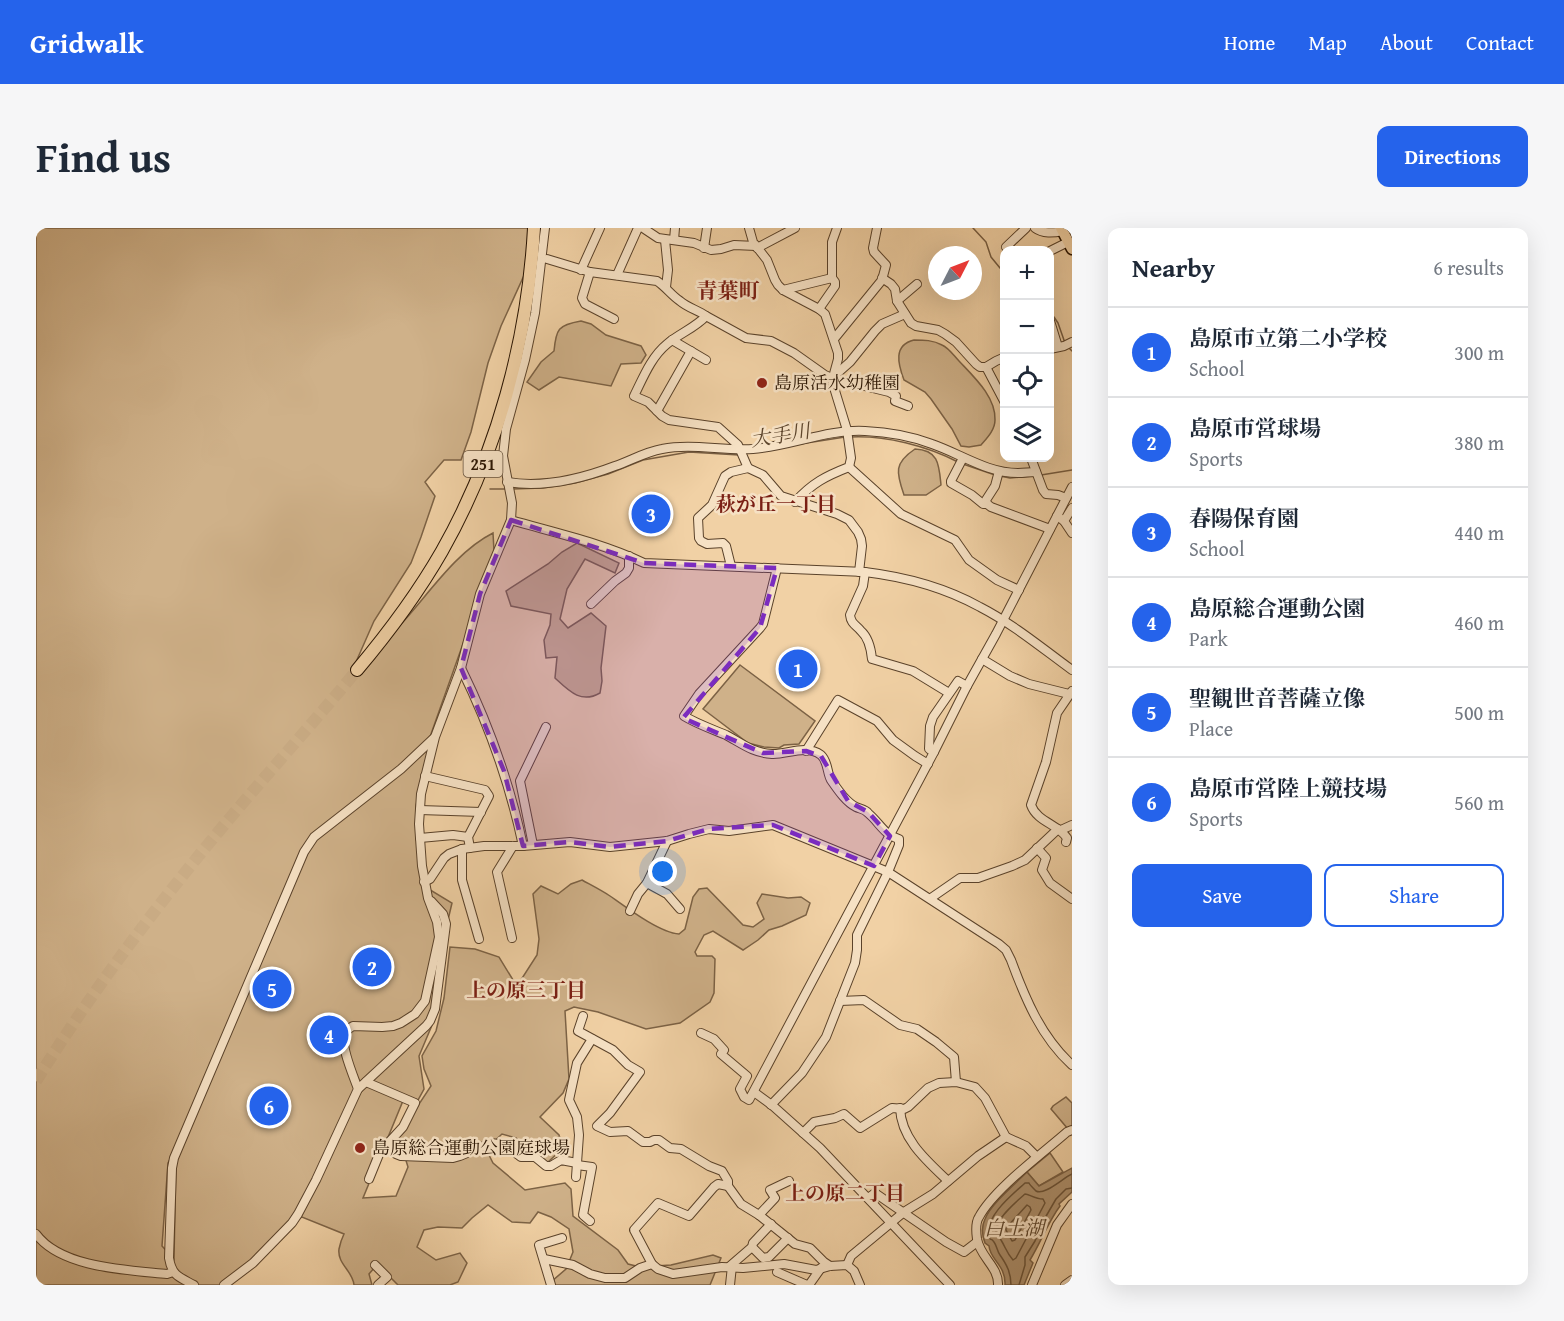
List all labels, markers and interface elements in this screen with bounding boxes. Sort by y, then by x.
text: Gridwalk [30,22,143,63]
text: Home [1224,27,1275,58]
text: Map [1308,27,1347,58]
text: About [1380,27,1433,58]
text: Contact [1466,27,1534,58]
text: Find us [36,126,171,187]
button: Directions [1377,126,1528,187]
north arrow [928,246,982,300]
map controls [1000,246,1054,462]
button: + [1000,246,1054,300]
text: Nearby [1132,248,1215,287]
text: 6 results [1433,253,1504,282]
district label: 青葉町 [697,275,760,306]
button: − [1000,300,1054,354]
text: 島原市立第二小学校 [1189,322,1387,354]
text: 1 [1146,338,1157,367]
text: 300 m [1454,338,1504,367]
button: locate [1000,354,1054,408]
text: School [1189,354,1245,383]
place label: 島原活水幼稚園 [774,369,900,396]
marker: 島原活水幼稚園 [755,376,769,390]
button: layers [1000,408,1054,462]
text: 島原市営球場 [1189,412,1321,444]
water label: 大手川 [748,415,814,454]
text: 2 [1146,428,1157,457]
text: 380 m [1454,428,1504,457]
text: Sports [1189,444,1243,473]
road number: 251 [464,451,502,477]
district label: 萩が丘一丁目 [716,489,836,518]
pin: 3 [632,492,670,536]
text: 春陽保育園 [1189,502,1299,534]
text: 3 [1146,518,1157,547]
text: 440 m [1454,518,1504,547]
text: School [1189,534,1245,563]
text: 島原総合運動公園 [1189,592,1365,624]
text: 4 [1146,608,1157,637]
text: 460 m [1454,608,1504,637]
text: Park [1189,624,1228,653]
pin: 1 [778,646,818,692]
text: 聖観世音菩薩立像 [1189,682,1365,714]
text: 5 [1146,698,1157,727]
text: 500 m [1454,698,1504,727]
text: Place [1189,714,1233,743]
text: 島原市営陸上競技場 [1189,772,1387,804]
text: 6 [1146,788,1157,817]
text: 560 m [1454,788,1504,817]
text: Sports [1189,804,1243,833]
your location [648,857,677,886]
button: Save [1132,864,1312,927]
button: Share [1324,864,1504,927]
pin: 2 [352,944,392,990]
pin: 5 [252,966,292,1011]
district label: 上の原三丁目 [466,975,586,1004]
pin: 4 [310,1012,348,1058]
pin: 6 [250,1084,288,1128]
place label: 島原総合運動公園庭球場 [372,1134,570,1161]
marker: 島原総合運動公園庭球場 [353,1141,367,1155]
district label: 上の原二丁目 [785,1178,905,1207]
water label: 白土湖 [984,1213,1047,1242]

